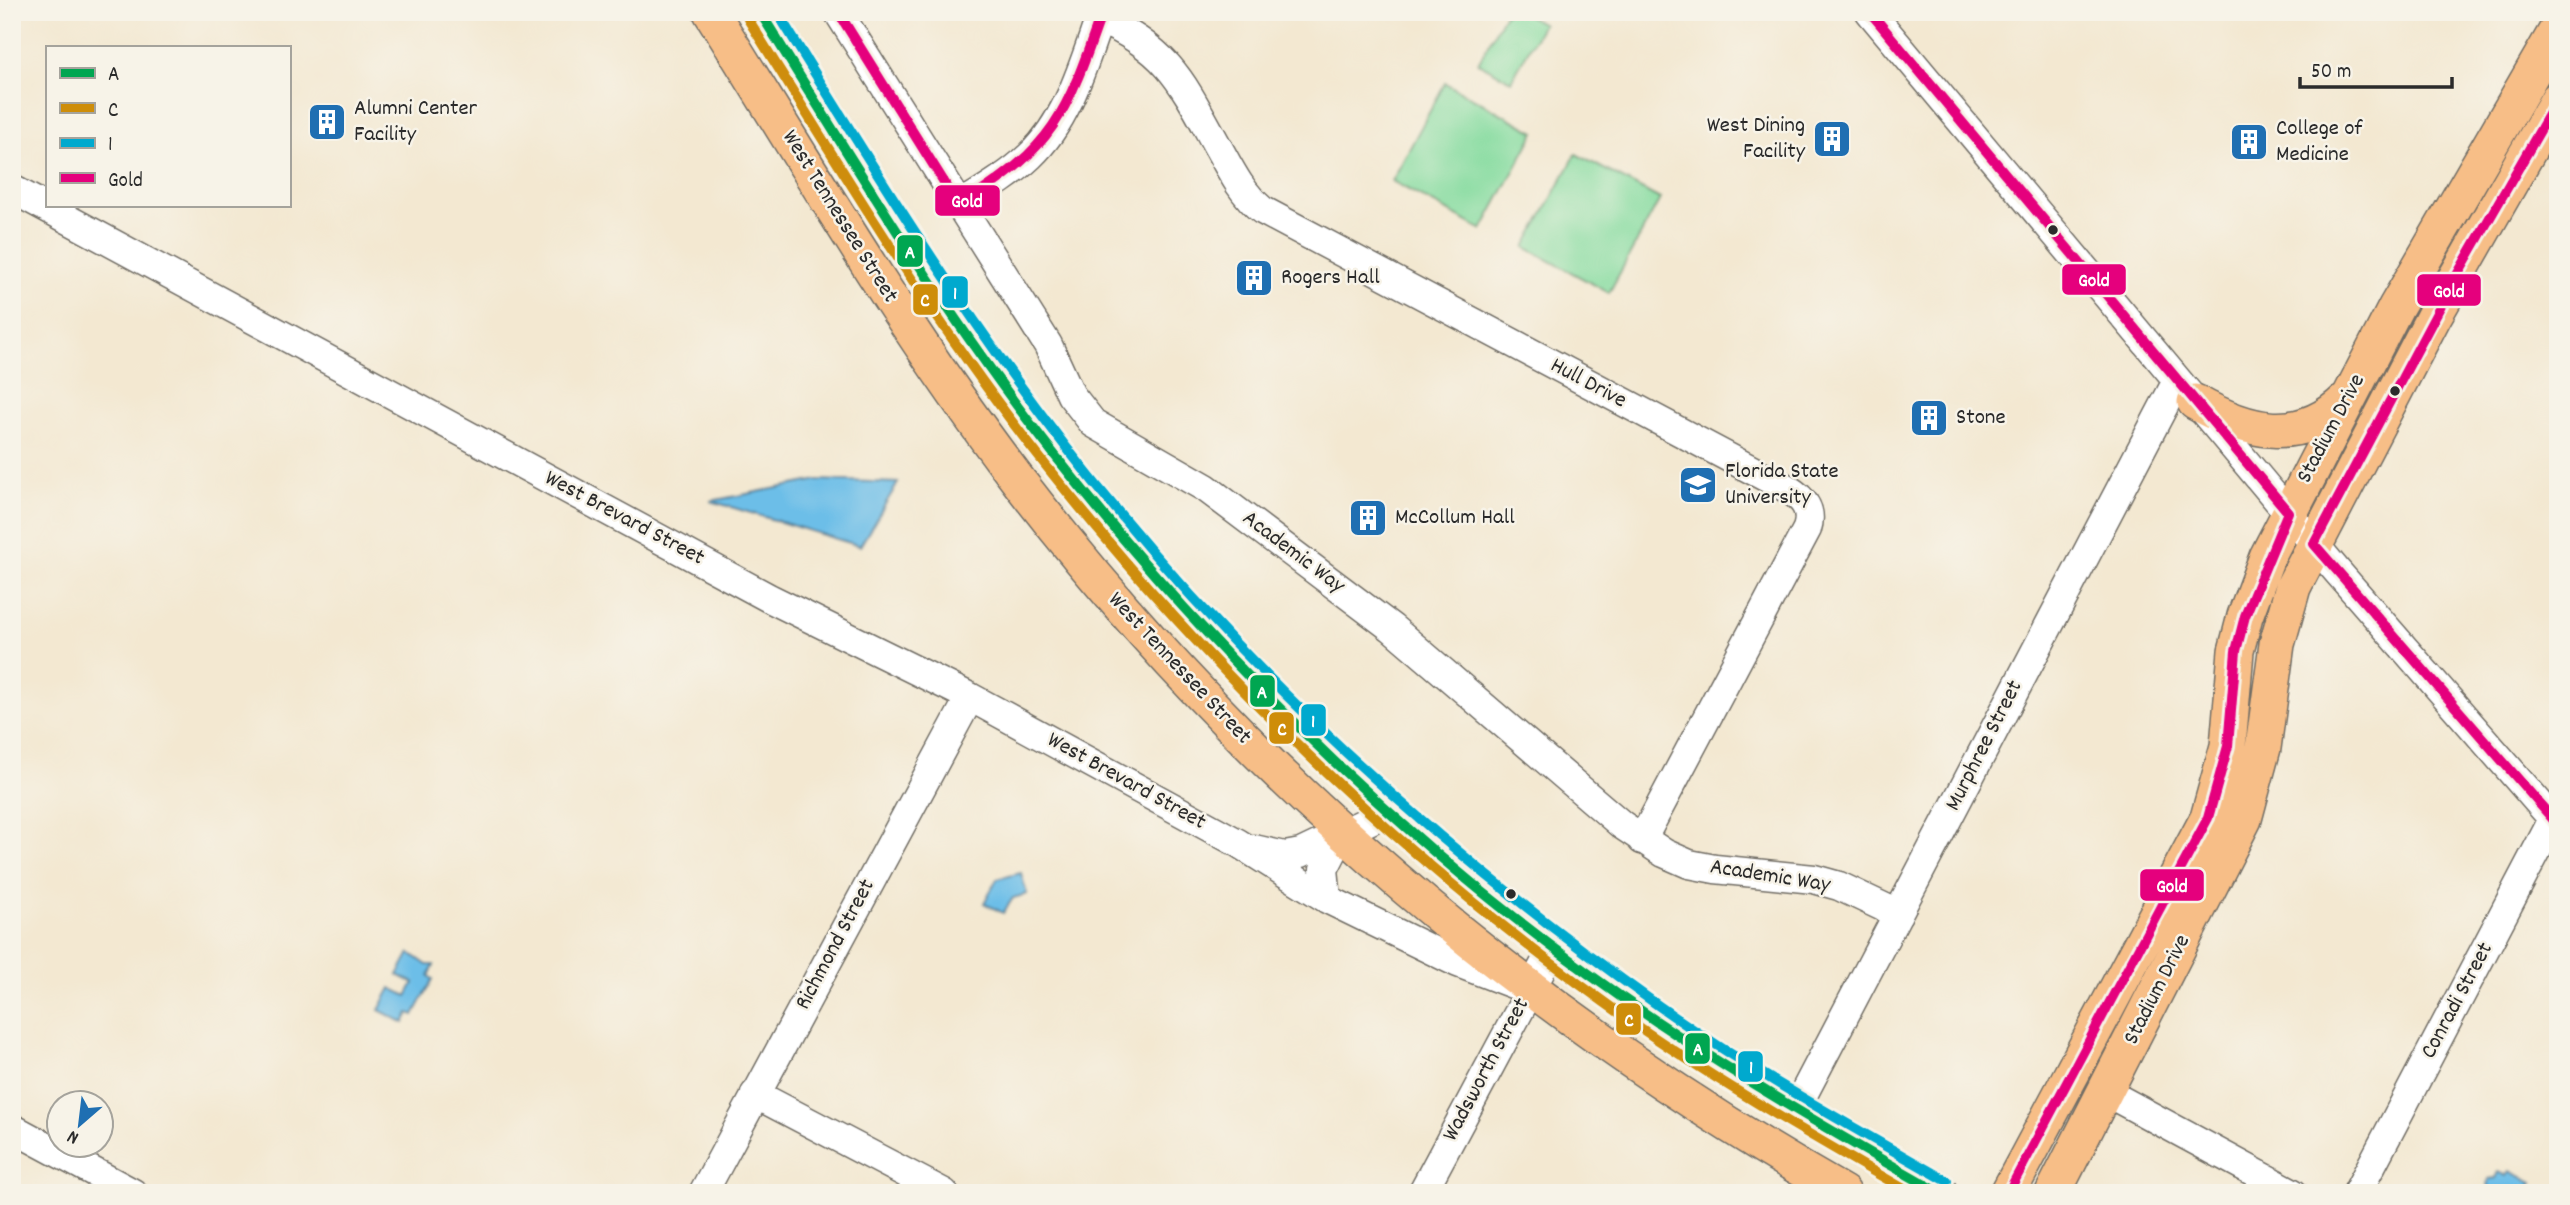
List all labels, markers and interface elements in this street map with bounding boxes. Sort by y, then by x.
legend [46,46,290,206]
scale bar [2300,46,2453,90]
text: 50 m [2311,58,2351,88]
text: A [108,61,119,91]
place label: Alumni Center Facility [354,93,478,152]
text: C [108,97,118,127]
building icon: Alumni Center Facility [306,101,348,143]
place label: West Dining Facility [1707,110,1806,169]
place label: College of Medicine [2276,113,2363,172]
building icon: West Dining Facility [1811,118,1853,160]
building icon: College of Medicine [2228,121,2270,163]
street label: West Tennessee Street [772,124,906,310]
text: 1 [108,131,113,161]
text: Gold [108,167,143,197]
line badge: Gold [934,184,1001,217]
text: Gold [951,190,983,217]
unlabelled marker [2046,223,2060,237]
line badge: A [896,234,924,268]
text: A [905,241,915,268]
building icon: Rogers Hall [1233,257,1275,299]
place label: Rogers Hall [1281,262,1380,295]
line badge: Gold [2061,263,2127,296]
text: Gold [2078,269,2110,296]
line badge: Gold [2416,273,2482,307]
line badge: 1 [941,275,969,309]
text: Gold [2433,280,2465,307]
text: 1 [953,282,957,309]
line badge: C [912,283,939,316]
text: C [920,289,930,316]
street label: Hull Drive [1544,350,1632,418]
street label: Stadium Drive [2289,368,2375,490]
unlabelled marker [2388,384,2402,398]
building icon: Stone [1908,397,1950,439]
place label: Stone [1956,402,2006,435]
place label: Florida State University [1725,456,1839,515]
street label: West Brevard Street [538,463,710,575]
school or university icon: Florida State University [1677,464,1719,506]
building icon: McCollum Hall [1347,497,1389,539]
place label: McCollum Hall [1395,502,1515,535]
street label: Academic Way [1235,503,1352,603]
street label: West Tennessee Street [1099,585,1259,753]
line badge: A [1249,674,1276,708]
street label: Murphree Street [1938,675,2032,817]
text: A [1257,681,1267,708]
line badge: 1 [1300,703,1327,737]
text: 1 [1311,710,1315,737]
line badge: C [1268,711,1295,745]
text: C [1277,718,1287,745]
street label: West Brevard Street [1041,725,1211,839]
street label: Academic Way [1708,851,1833,903]
line badge: Gold [2139,868,2205,902]
street label: Richmond Street [788,874,884,1016]
text: Gold [2156,875,2188,902]
unlabelled marker [1504,887,1518,901]
street label: Stadium Drive [2116,929,2200,1051]
street label: Conradi Street [2413,937,2503,1065]
street label: Wadsworth Street [1435,992,1539,1148]
line badge: C [1615,1002,1642,1036]
text: C [1624,1009,1634,1036]
line badge: A [1684,1032,1711,1065]
text: A [1693,1038,1703,1065]
line badge: 1 [1737,1050,1764,1083]
text: 1 [1749,1056,1753,1083]
north arrow [46,1090,116,1160]
text: N [63,1122,84,1150]

